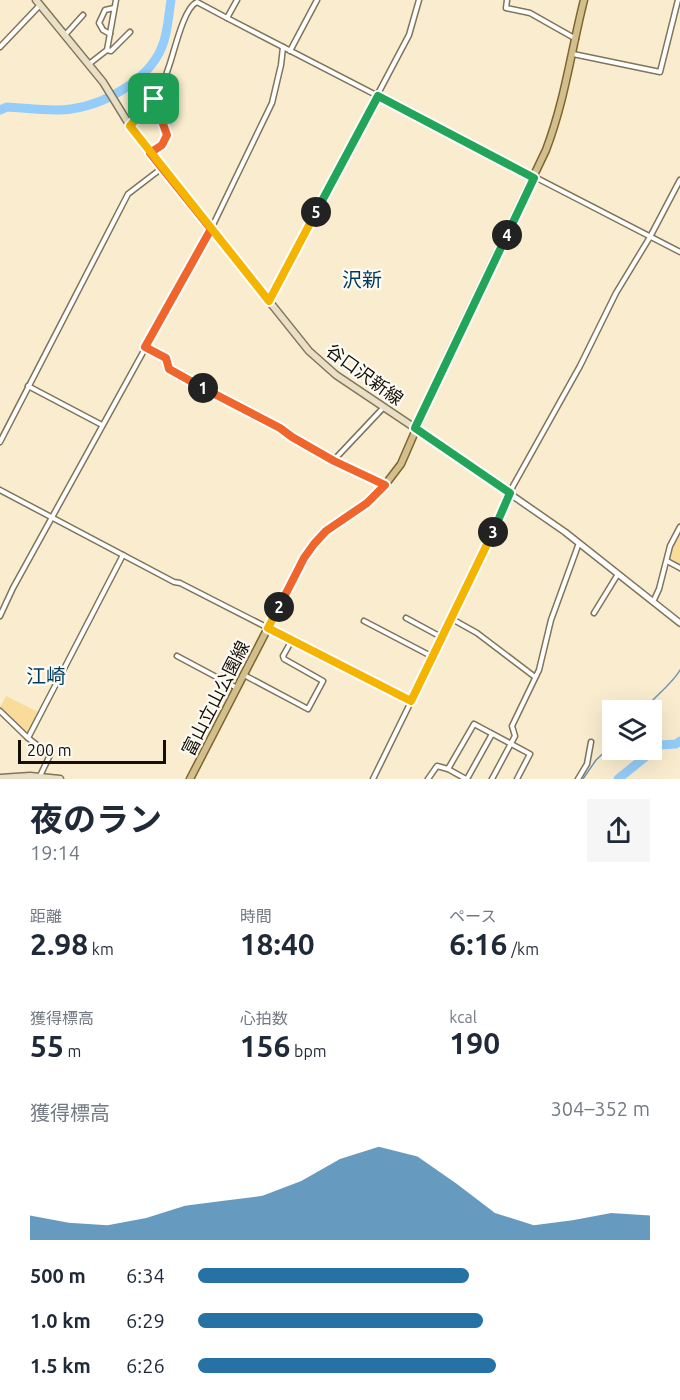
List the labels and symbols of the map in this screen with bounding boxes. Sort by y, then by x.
pin [128,73,179,124]
pin: 5 [301,197,331,227]
pin: 4 [492,220,522,250]
district label: 沢新 [342,268,382,291]
street label: 谷口沢新線 [323,339,407,409]
pin: 1 [188,373,218,403]
pin: 3 [478,517,508,547]
pin: 2 [264,592,294,622]
street label: 富山立山公園線 [177,637,253,759]
district label: 江崎 [26,664,66,687]
scale bar [18,737,166,764]

